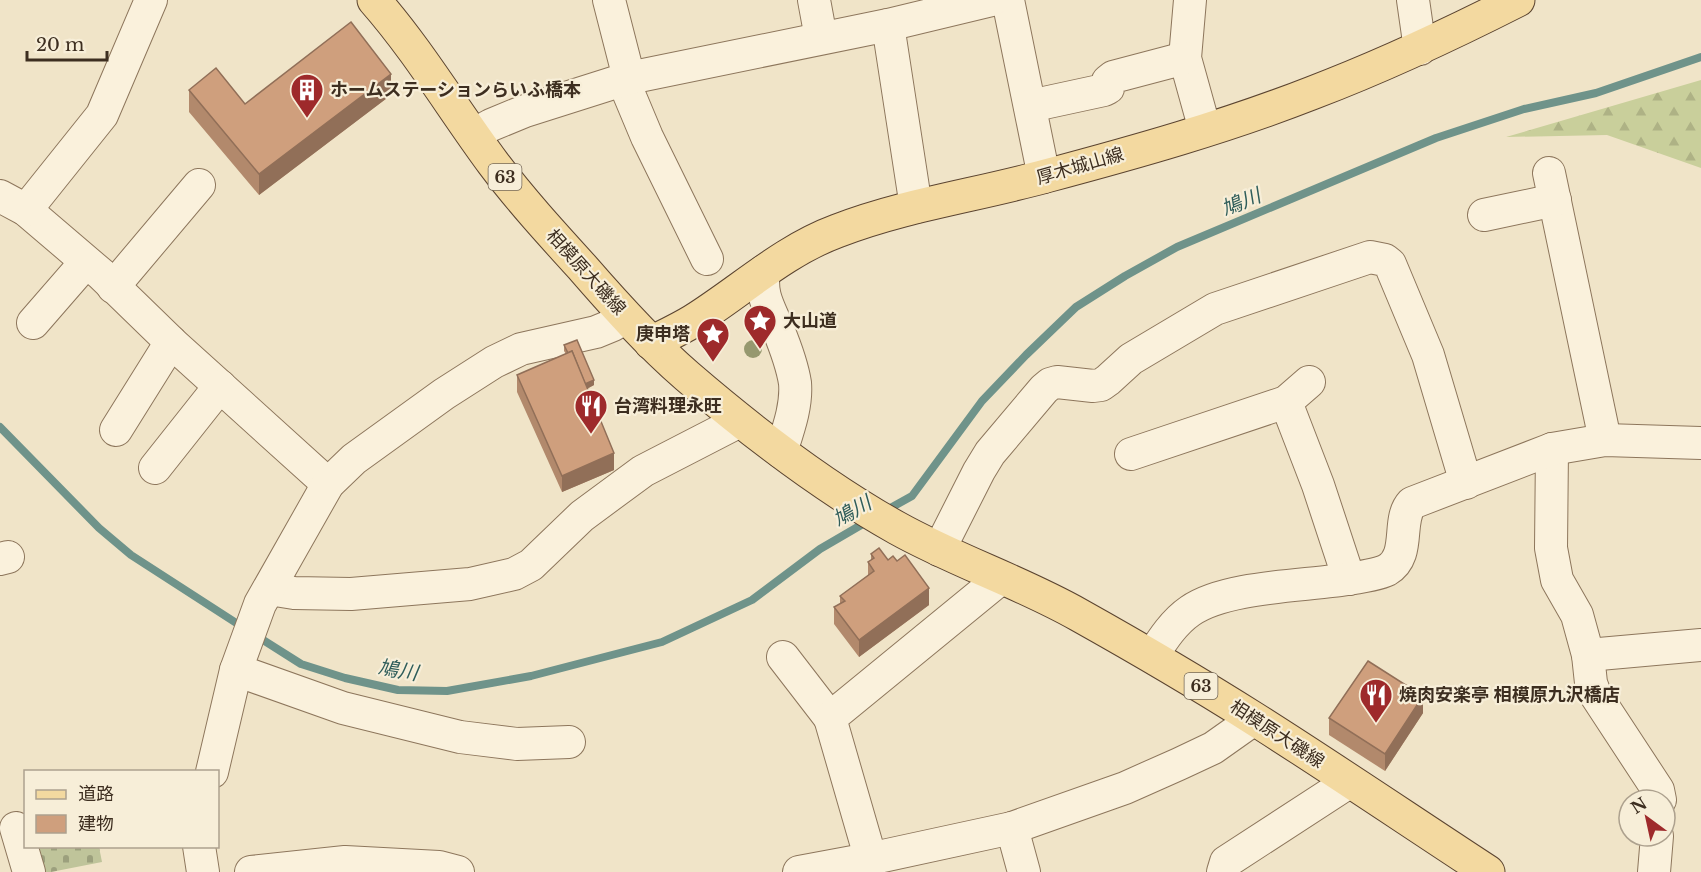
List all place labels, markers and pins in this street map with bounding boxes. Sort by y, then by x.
building icon: ホームステーションらいふ橋本 [289,72,325,119]
place label: ホームステーションらいふ橋本 [330,79,581,101]
place icon: 大山道 [742,303,778,350]
place label: 大山道 [783,310,837,332]
place icon: 庚申塔 [695,316,731,363]
place label: 庚申塔 [636,323,690,345]
restaurant icon: 台湾料理永旺 [573,388,609,435]
place label: 台湾料理永旺 [614,395,722,417]
restaurant icon: 焼肉安楽亭 相模原九沢橋店 [1358,677,1394,724]
place label: 焼肉安楽亭 相模原九沢橋店 [1399,684,1620,706]

